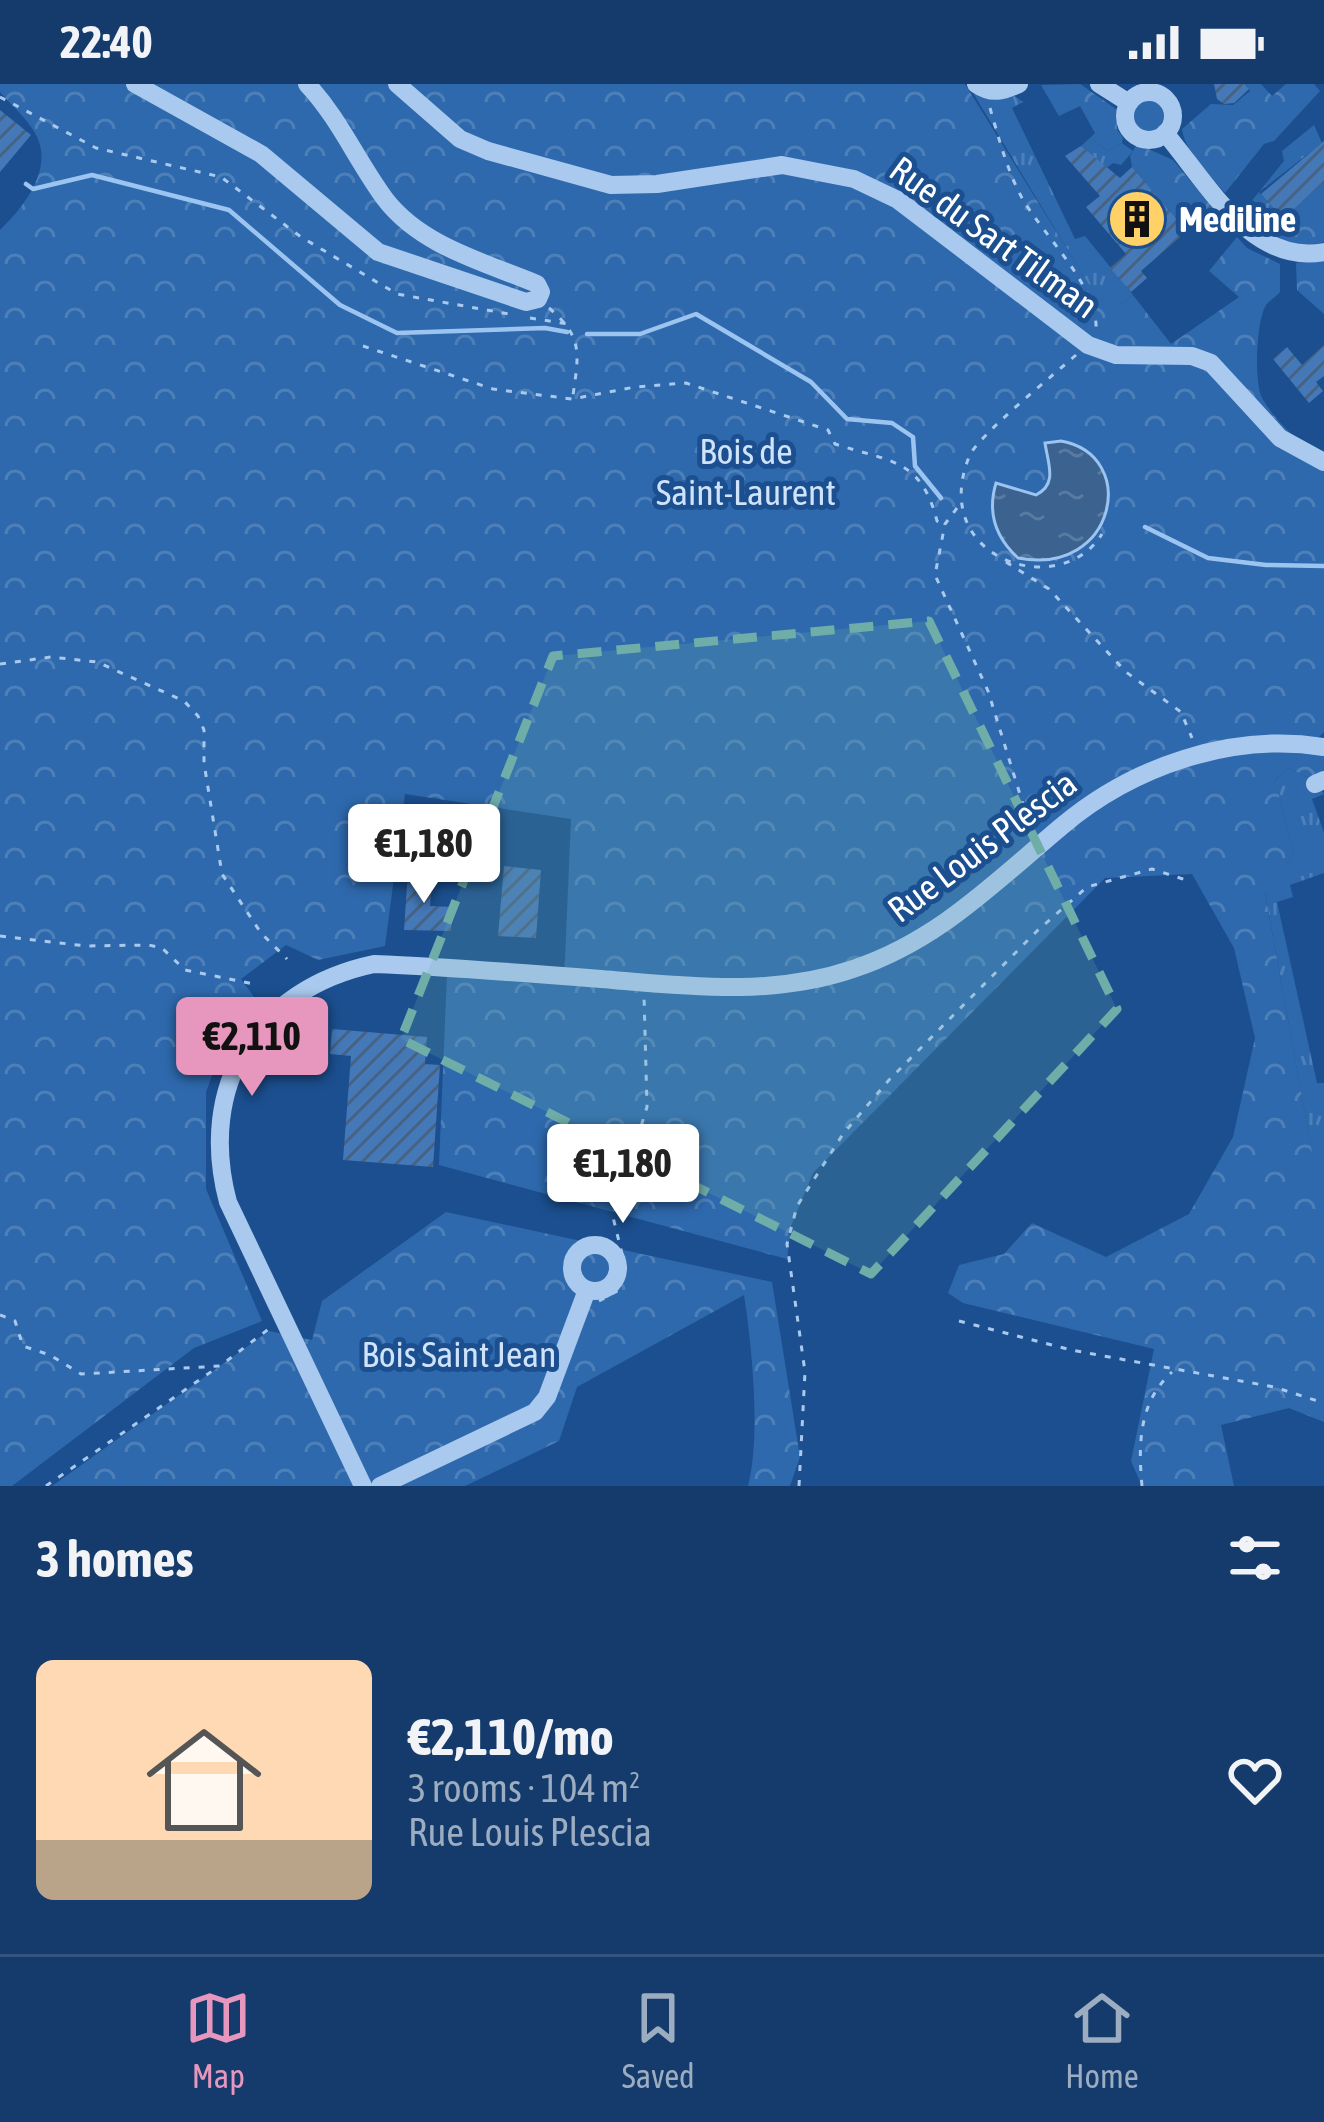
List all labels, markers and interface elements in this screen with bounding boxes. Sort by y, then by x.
text: 22:40 [60,16,153,68]
street label: Rue du Sart Tilman [882,148,1106,326]
building icon: Mediline [1106,188,1168,250]
place label: Mediline [1179,198,1296,240]
park label: Bois de Saint-Laurent [656,430,836,513]
street label: Rue Louis Plescia [879,762,1085,930]
pin: €1,180 [326,804,522,906]
text: €1,180 [375,821,473,865]
pin: €2,110 [154,997,350,1099]
text: €2,110 [203,1014,301,1058]
pin: €1,180 [525,1124,721,1226]
text: €1,180 [574,1141,672,1185]
park label: Bois Saint Jean [362,1333,556,1375]
icon: filters [1222,1525,1288,1591]
text: 3 homes [36,1529,194,1588]
text: €2,110/mo [408,1707,614,1766]
icon: home [132,1708,276,1852]
icon: heart [1222,1747,1288,1813]
text: 3 rooms · 104 m² [408,1766,640,1810]
text: Rue Louis Plescia [408,1810,652,1854]
tab: Map [185,1985,251,2095]
tab: Saved [622,1985,695,2095]
tab: Home [1065,1985,1139,2095]

